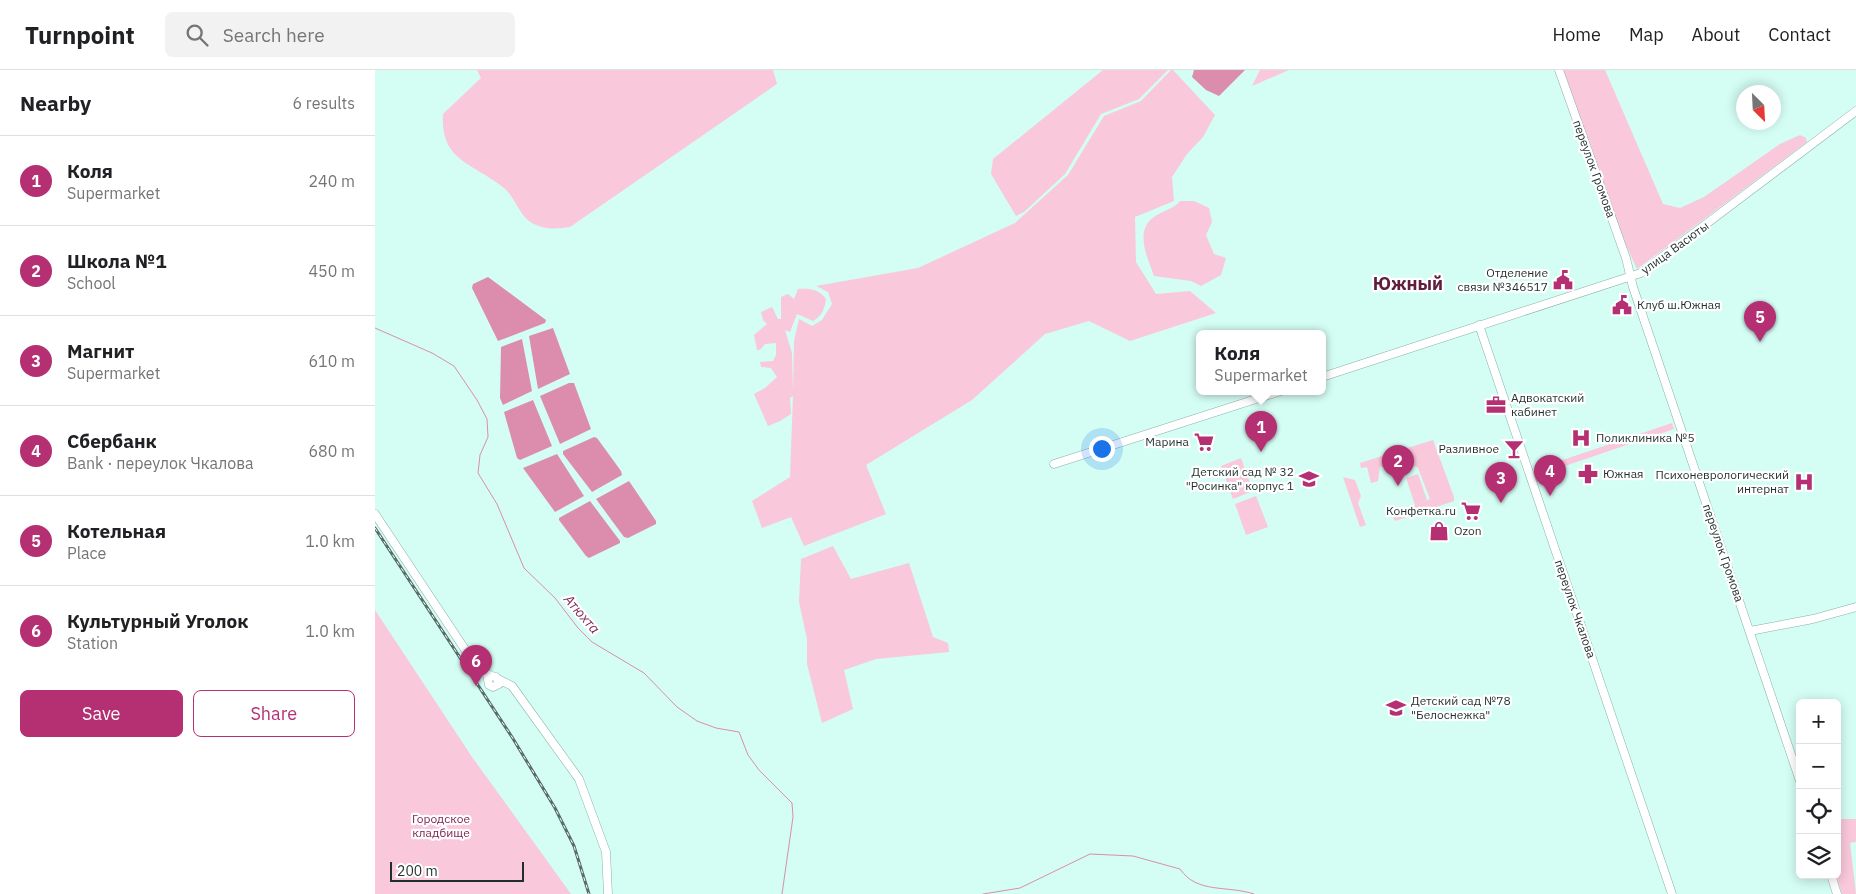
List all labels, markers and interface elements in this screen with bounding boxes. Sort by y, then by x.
search box [165,12,515,57]
text: Turnpoint [25,19,135,51]
icon: search [183,21,211,49]
text: Search here [223,23,325,47]
text: Home [1553,23,1601,46]
text: Map [1629,23,1664,46]
text: About [1692,23,1740,46]
text: Contact [1768,23,1831,46]
north arrow [1736,85,1781,130]
text: Nearby [20,89,91,117]
text: 6 results [292,93,355,113]
street label: переулок Громова [1570,118,1619,220]
text: Коля [67,159,113,183]
text: 1 [31,171,41,191]
text: 240 m [308,171,355,191]
text: Supermarket [67,183,160,203]
street label: улица Васюты [1638,218,1711,277]
text: Школа №1 [67,249,167,273]
text: 2 [31,261,41,281]
text: 450 m [308,261,355,281]
place label: Отделение связи №346517 [1457,265,1548,294]
public building icon: Отделение связи №346517 [1552,269,1574,291]
district label: Южный [1373,272,1443,295]
text: School [67,273,116,293]
public building icon: Клуб ш.Южная [1611,294,1633,316]
place label: Клуб ш.Южная [1637,297,1721,312]
pin: 5 [1744,301,1776,342]
popup [1196,330,1326,395]
text: Магнит [67,339,134,363]
text: Коля [1214,341,1260,365]
text: 3 [31,351,41,371]
text: 610 m [308,351,355,371]
text: Supermarket [67,363,160,383]
text: Supermarket [1214,365,1308,385]
place label: Адвокатский кабинет [1511,390,1584,419]
office icon: Адвокатский кабинет [1485,394,1507,416]
pin: 1 [1245,411,1277,452]
hospital icon: Поликлиника №5 [1570,427,1592,449]
text: Сбербанк [67,429,157,453]
place label: Поликлиника №5 [1596,430,1695,445]
supermarket icon: Марина [1193,431,1215,453]
place label: Марина [1145,434,1190,449]
your location [1089,436,1115,462]
bar icon: Разливное [1503,438,1525,460]
text: 4 [31,441,41,461]
text: 680 m [308,441,355,461]
place label: Разливное [1439,441,1499,456]
pin: 2 [1382,445,1414,486]
text: Bank · переулок Чкалова [67,453,254,473]
pin: 4 [1534,455,1566,496]
pin: 3 [1485,462,1517,503]
pharmacy icon: Южная [1577,463,1599,485]
place label: Детский сад № 32 "Росинка" корпус 1 [1186,464,1294,493]
place label: Южная [1603,466,1644,481]
place label: Психоневрологический интернат [1655,467,1789,496]
school or university icon: Детский сад № 32 "Росинка" корпус 1 [1298,468,1320,490]
hospital icon: Психоневрологический интернат [1793,471,1815,493]
supermarket icon: Конфетка.ru [1460,500,1482,522]
street label: переулок Громова [1700,502,1747,604]
place label: Конфетка.ru [1386,503,1456,518]
text: Котельная [67,519,166,543]
shop icon: Ozon [1428,520,1450,542]
place label: Ozon [1454,523,1481,538]
text: 5 [31,531,41,551]
text: 1.0 km [305,531,355,551]
text: Place [67,543,106,563]
street label: переулок Чкалова [1552,558,1600,661]
water label: Атюхта [559,590,604,637]
text: Культурный Уголок [67,609,249,633]
text: 6 [31,621,41,641]
text: 1.0 km [305,621,355,641]
text: Station [67,633,118,653]
pin: 6 [460,645,492,686]
button: Save [20,690,183,737]
button: Share [193,690,355,737]
place label: Детский сад №78 "Белоснежка" [1411,693,1511,722]
school or university icon: Детский сад №78 "Белоснежка" [1385,697,1407,719]
map controls [1796,699,1841,879]
button: + [1796,699,1841,744]
button: − [1796,744,1841,789]
button: locate [1796,789,1841,834]
park label: Городское кладбище [412,811,470,840]
button: layers [1796,834,1841,879]
scale bar [390,859,524,882]
text: 200 m [397,862,438,880]

